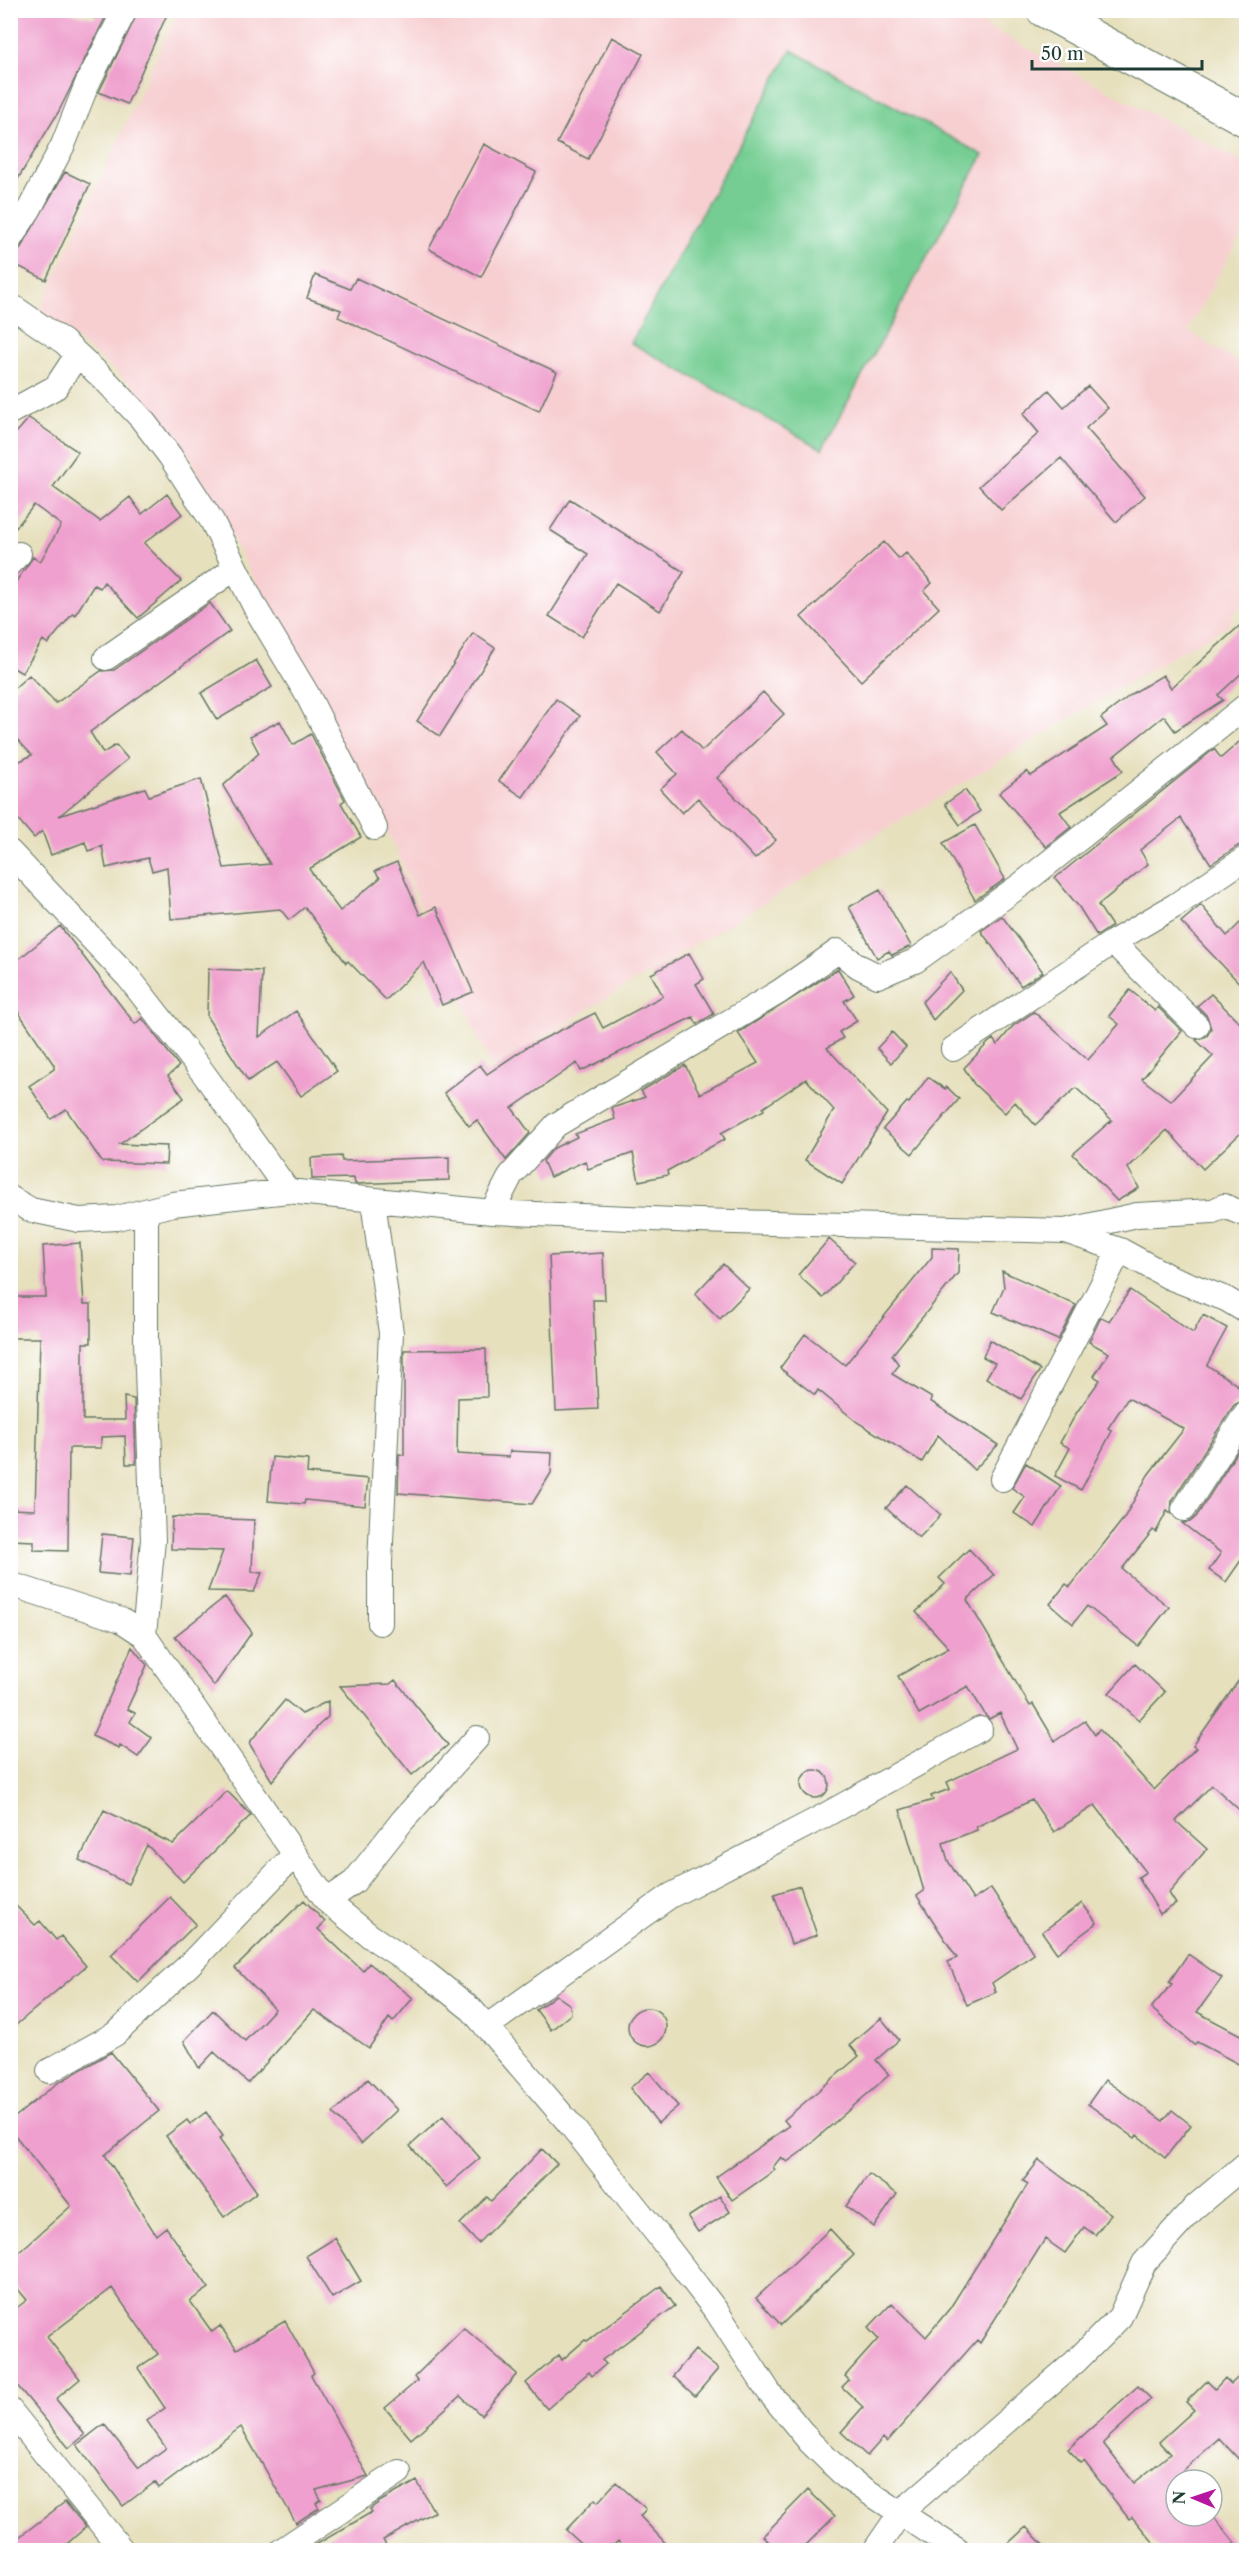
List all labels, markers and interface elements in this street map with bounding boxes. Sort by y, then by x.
scale bar [1032,33,1202,71]
text: 50 m [1041,43,1084,65]
north arrow [1164,2468,1224,2528]
text: N [1169,2490,1189,2505]

